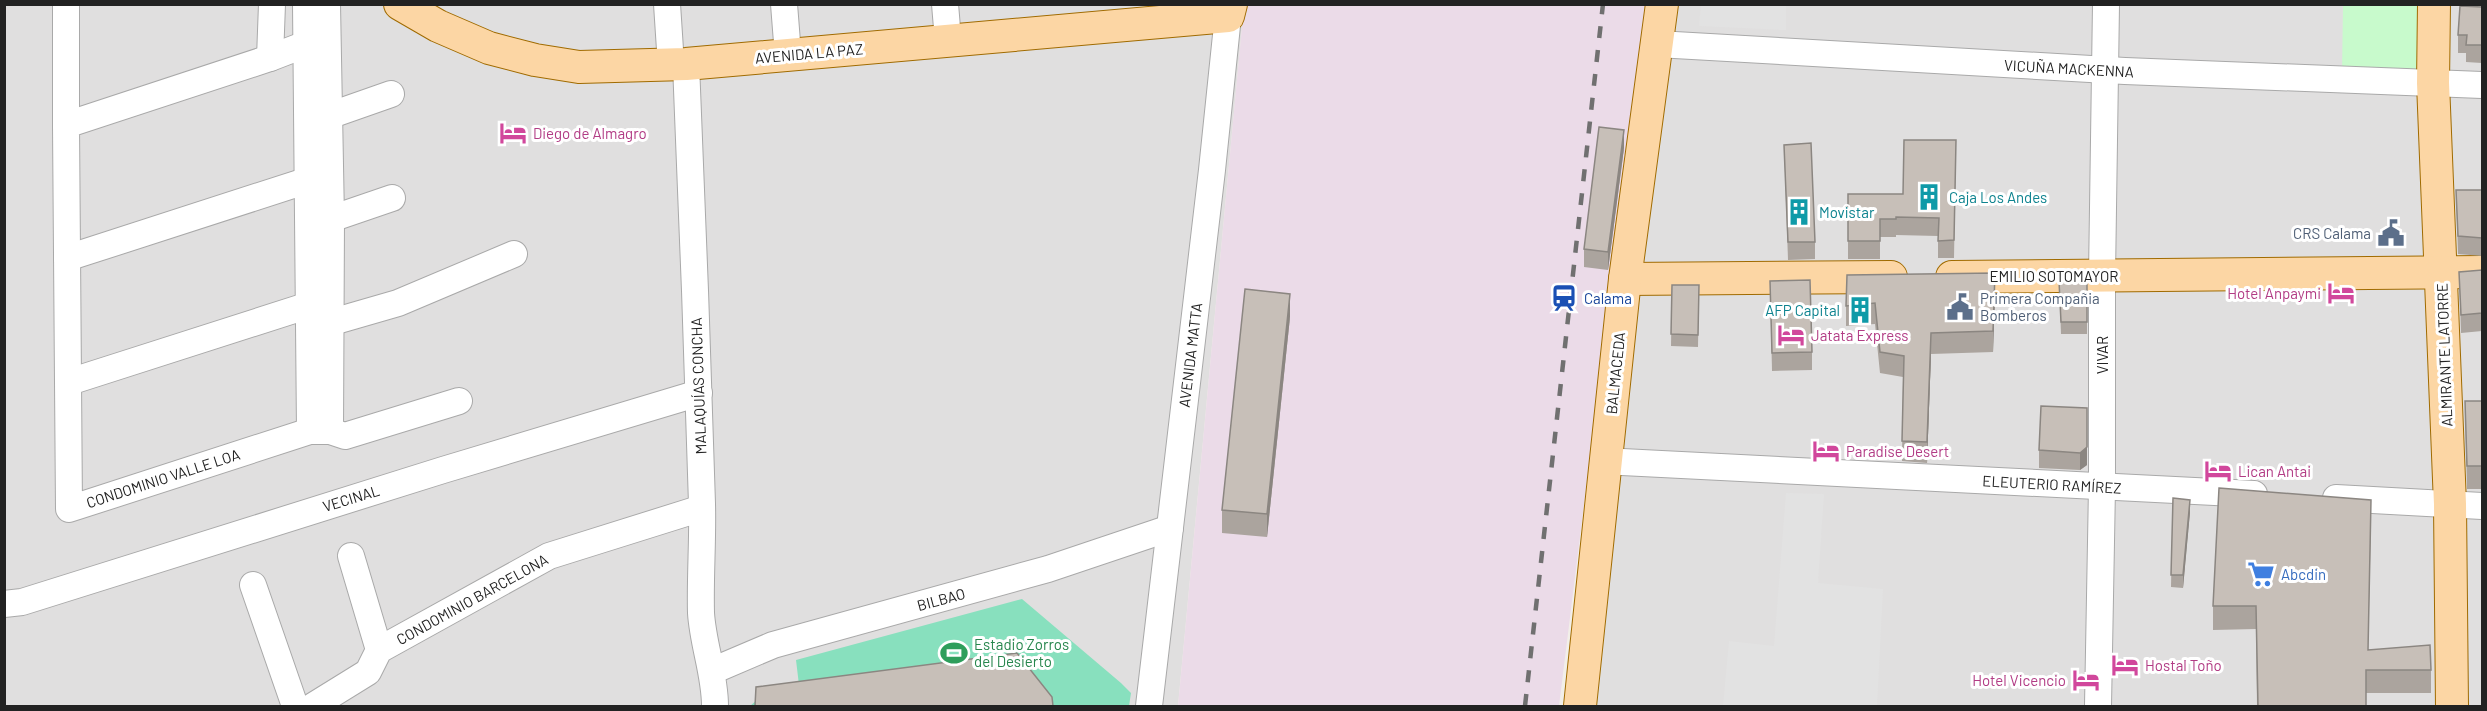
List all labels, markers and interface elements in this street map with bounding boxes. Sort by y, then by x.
street label: AVENIDA LA PAZ [754,39,864,67]
street label: VICUÑA MACKENNA [2004,56,2134,80]
hotel icon: Diego de Almagro [498,118,528,148]
place label: Diego de Almagro [533,124,647,142]
building icon: Caja Los Andes [1914,182,1944,212]
place label: Caja Los Andes [1949,188,2047,206]
building icon: Movistar [1784,197,1814,227]
place label: Movistar [1819,203,1875,221]
public building icon: CRS Calama [2376,218,2406,248]
place label: CRS Calama [2293,224,2371,242]
street label: EMILIO SOTOMAYOR [1990,267,2118,285]
hotel icon: Hotel Anpaymi [2326,278,2356,308]
station icon: Calama [1549,283,1579,313]
street label: ALMIRANTE LATORRE [2432,283,2456,427]
place label: Hotel Anpaymi [2227,284,2321,302]
place label: Calama [1584,289,1632,307]
place label: Primera Compañia Bomberos [1980,289,2100,324]
public building icon: Primera Compañia Bomberos [1945,292,1975,322]
building icon: AFP Capital [1845,295,1875,325]
place label: AFP Capital [1765,301,1840,319]
street label: AVENIDA MATTA [1175,302,1205,408]
street label: MALAQUÍAS CONCHA [687,317,709,455]
hotel icon: Jatata Express [1776,320,1806,350]
place label: Jatata Express [1811,326,1908,344]
street label: BALMACEDA [1602,331,1628,415]
street label: VIVAR [2093,336,2111,374]
hotel icon: Paradise Desert [1811,436,1841,466]
place label: Paradise Desert [1846,442,1949,460]
street label: CONDOMINIO VALLE LOA [84,445,242,511]
hotel icon: Lican Antai [2203,456,2233,486]
place label: Lican Antai [2238,462,2311,480]
street label: ELEUTERIO RAMÍREZ [1982,471,2122,497]
street label: VECINAL [320,481,382,515]
street label: CONDOMINIO BARCELONA [393,550,551,648]
supermarket icon: Abcdin [2246,559,2276,589]
place label: Abcdin [2281,565,2326,583]
street label: BILBAO [915,584,967,614]
place label: Estadio Zorros del Desierto [974,635,1069,670]
sports icon: Estadio Zorros del Desierto [939,638,969,668]
hotel icon: Hostal Toño [2110,650,2140,680]
place label: Hostal Toño [2145,656,2222,674]
hotel icon: Hotel Vicencio [2071,665,2101,695]
place label: Hotel Vicencio [1972,671,2066,689]

